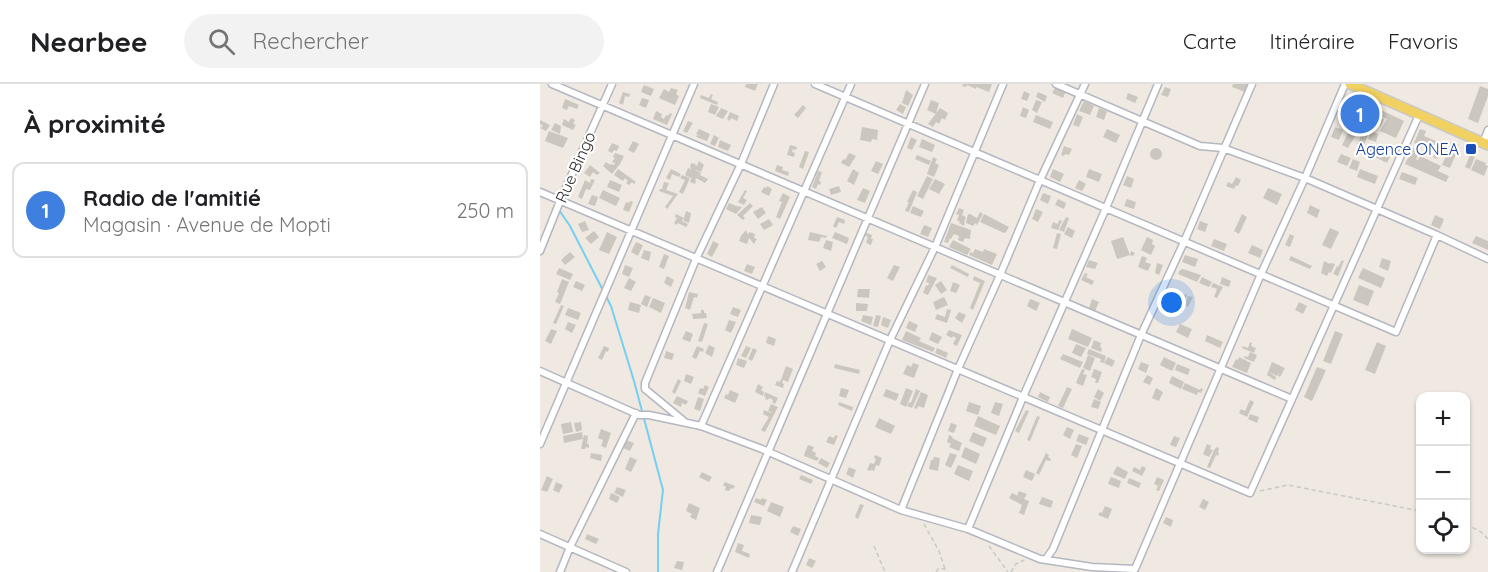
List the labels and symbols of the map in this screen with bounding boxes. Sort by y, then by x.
pin: 1 [1340,92,1380,136]
street label: Rue Bingo [551,128,599,206]
place label: Agence ONEA [1356,139,1459,159]
marker: Agence ONEA [1464,142,1478,156]
your location [1157,288,1186,317]

